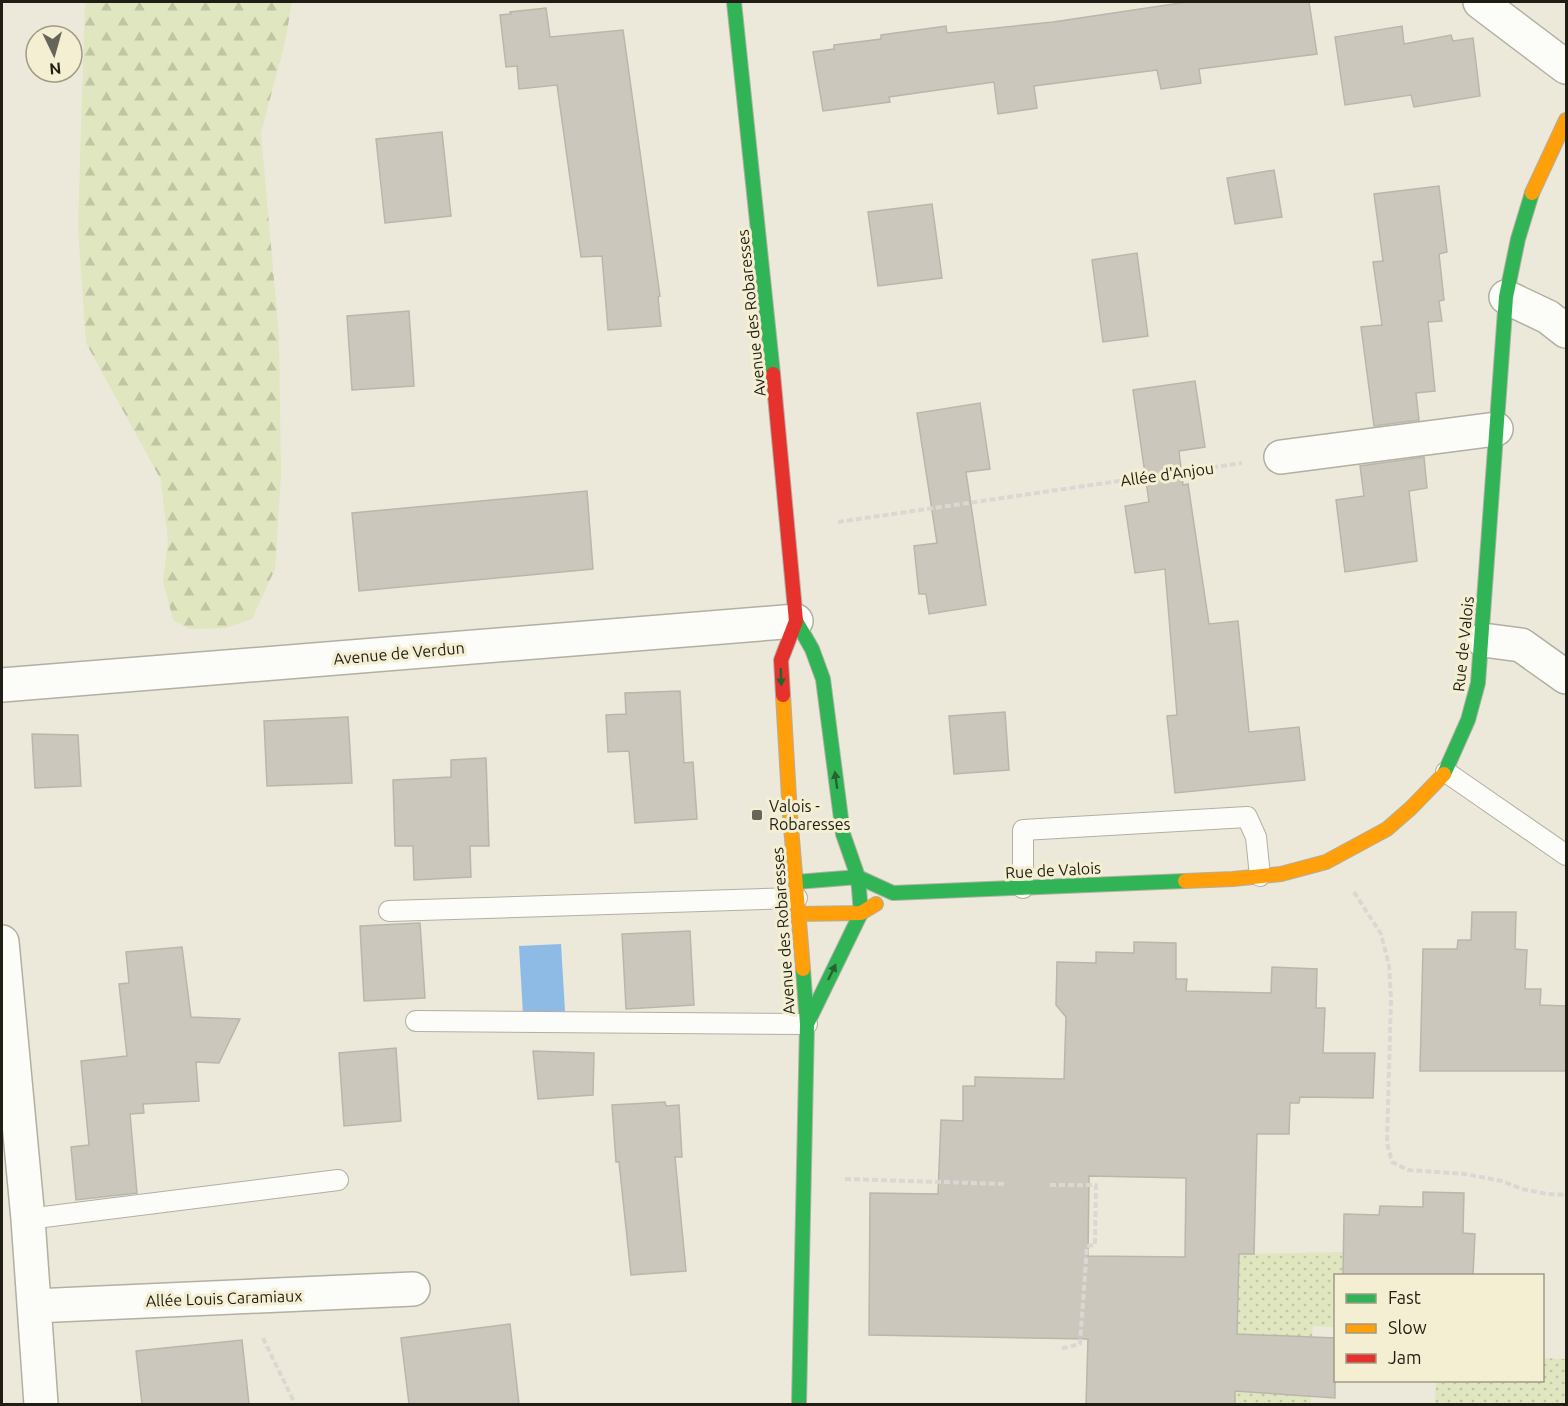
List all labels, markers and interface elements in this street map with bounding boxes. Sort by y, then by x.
north arrow [24,24,84,84]
text: N [49,59,62,78]
street label: Avenue des Robaresses [733,229,769,397]
street label: Allée d'Anjou [1119,459,1215,489]
street label: Rue de Valois [1449,595,1477,693]
street label: Avenue de Verdun [333,638,465,668]
one-way arrow [777,667,786,686]
one-way arrow [831,770,840,789]
place label: Valois - Robaresses [769,797,850,833]
marker: Valois - Robaresses [750,808,764,822]
street label: Avenue des Robaresses [768,847,798,1015]
street label: Rue de Valois [1005,858,1101,881]
one-way arrow [828,963,837,980]
legend [1334,1274,1544,1382]
street label: Allée Louis Caramiaux [145,1286,303,1310]
text: Fast [1388,1287,1421,1307]
text: Slow [1388,1317,1427,1337]
text: Jam [1388,1347,1422,1367]

